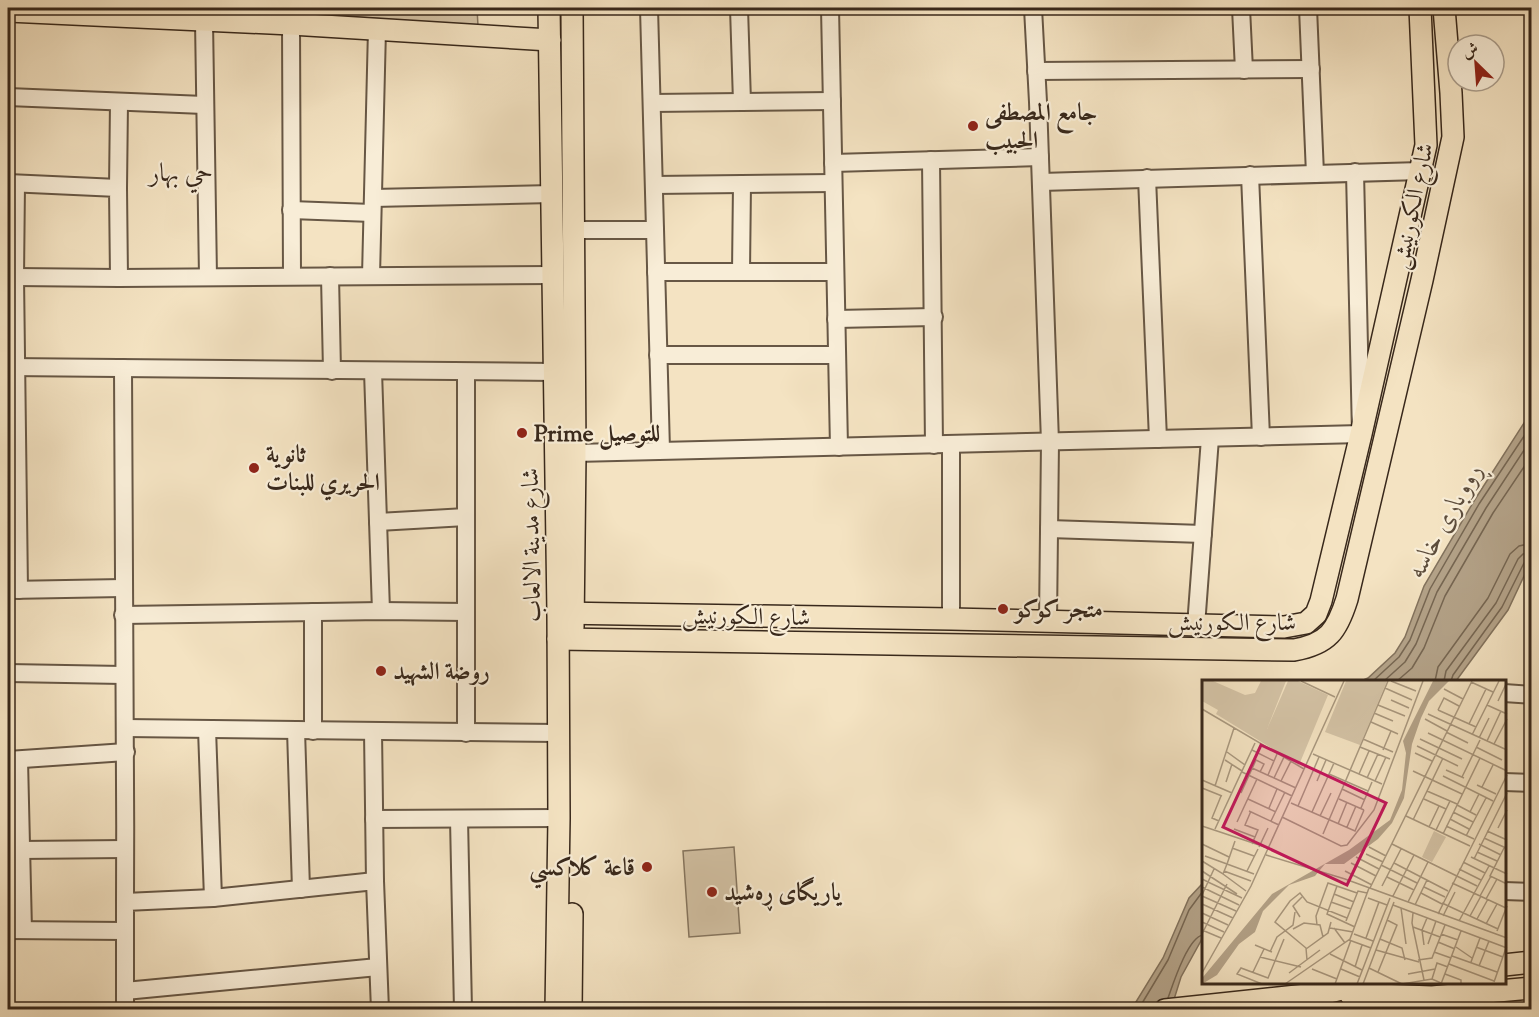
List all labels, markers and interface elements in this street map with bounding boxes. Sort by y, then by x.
north arrow [1446,33,1506,93]
text: ش [1459,38,1483,65]
place label: جامع المصطفى الحبيب [984,97,1097,159]
marker: جامع المصطفى الحبيب [966,119,980,133]
street label: شارع الكورنيش [1384,140,1445,273]
district label: حي بهار [146,156,213,194]
place label: Prime للتوصيل [534,418,660,452]
marker: Prime للتوصيل [515,426,529,440]
place label: ثانوية الحريري للبنات [266,439,380,501]
water label: ڕووباری خاسە [1399,456,1494,586]
marker: ثانوية الحريري للبنات [247,461,261,475]
street label: شارع مدينة الالعاب [515,468,552,622]
place label: متجر كوكو [1012,594,1103,628]
street label: شارع الكورنيش [681,600,810,637]
marker: متجر كوكو [996,602,1010,616]
street label: شارع الكورنيش [1168,607,1296,642]
place label: روضة الشهيد [393,656,490,690]
marker: روضة الشهيد [374,664,388,678]
inset map [1202,680,1506,984]
place label: قاعة كلاكسي [529,852,635,889]
marker: قاعة كلاكسي [640,860,654,874]
place label: یاریگای ڕەشید [724,876,842,912]
marker: یاریگای ڕەشید [705,885,719,899]

